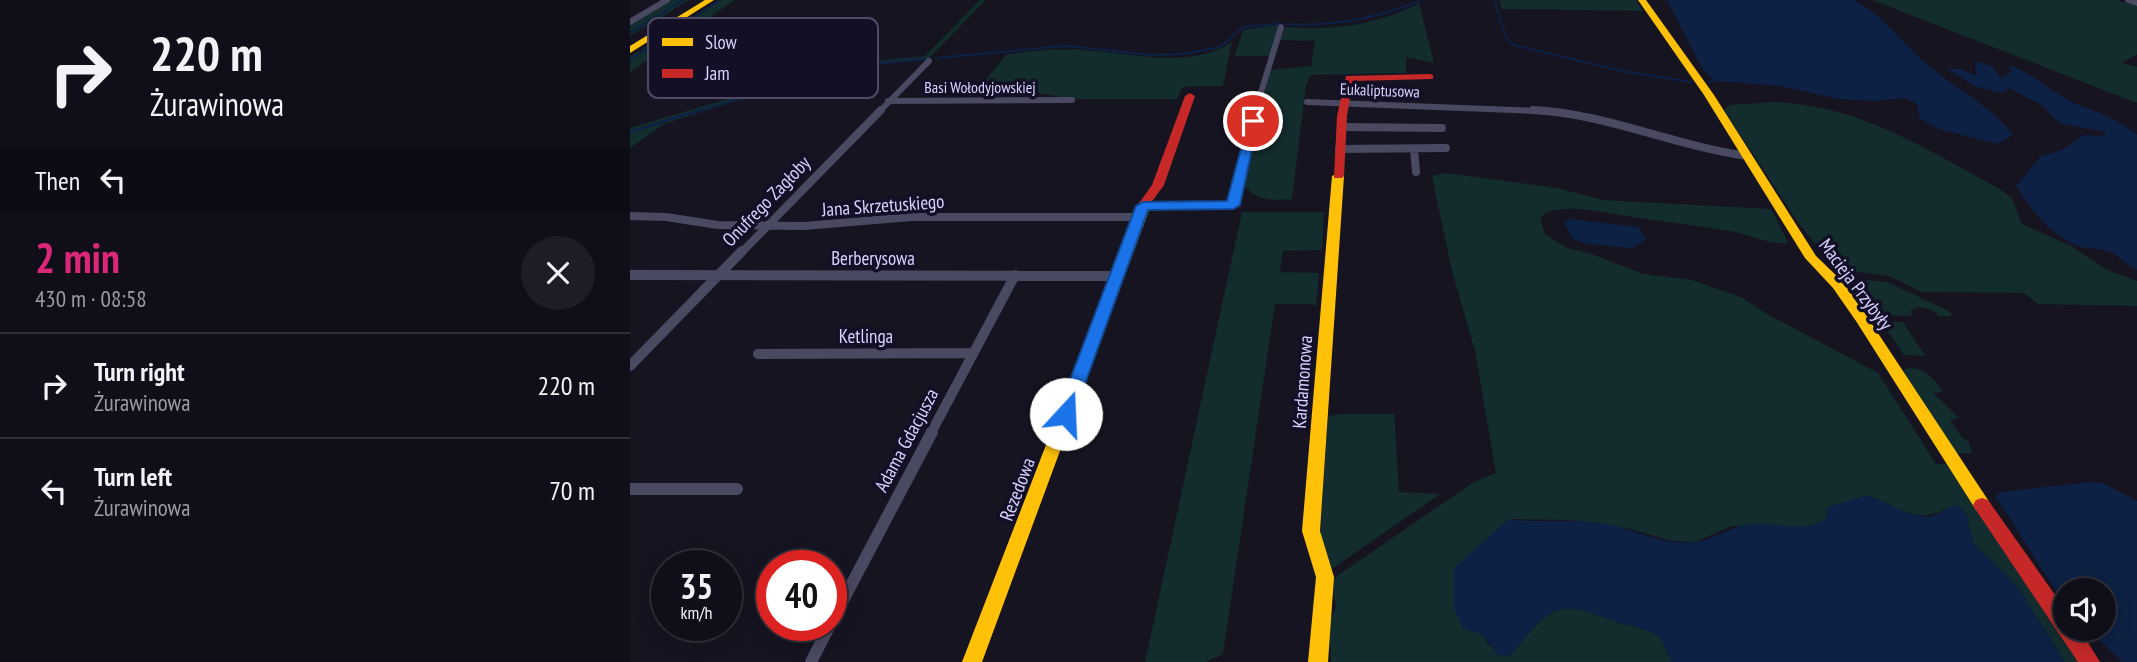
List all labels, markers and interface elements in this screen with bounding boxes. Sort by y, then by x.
legend [648,18,878,98]
text: 220 m [150,21,263,85]
icon: right [35,28,126,119]
text: Slow [705,30,738,54]
text: Jam [704,61,730,85]
street label: Basi Wołodyjowskiej [924,77,1036,97]
street label: Eukaliptusowa [1340,79,1420,101]
text: Żurawinowa [150,83,284,125]
pin [1223,91,1283,151]
icon: arrive [1234,102,1272,140]
street label: Onufrego Zagłoby [717,150,816,251]
icon: left [94,161,132,199]
text: Then [35,164,80,197]
street label: Jana Skrzetuskiego [820,189,945,221]
text: 2 min [35,230,120,285]
street label: Macieja Przybyły [1814,234,1899,335]
button: close [521,236,595,310]
street label: Berberysowa [831,246,915,270]
text: 430 m · 08:58 [35,284,147,313]
street label: Ketlinga [839,324,893,348]
street label: Kardamonowa [1287,335,1317,429]
text: Turn right [94,355,185,388]
icon: right [35,367,73,405]
text: 220 m [537,369,595,402]
position arrow [1029,377,1103,451]
street label: Adama Gdacjusza [869,384,943,496]
text: Żurawinowa [94,388,190,417]
street label: Rezedowa [994,454,1040,524]
text: Turn left [94,460,172,493]
icon: left [35,472,73,510]
text: 70 m [549,474,595,507]
text: Żurawinowa [94,493,190,522]
speed limit sign: 40 [756,550,847,641]
text: 35 [680,563,713,609]
map controls [2053,578,2116,641]
button: sound [2053,578,2116,641]
text: km/h [681,601,712,624]

